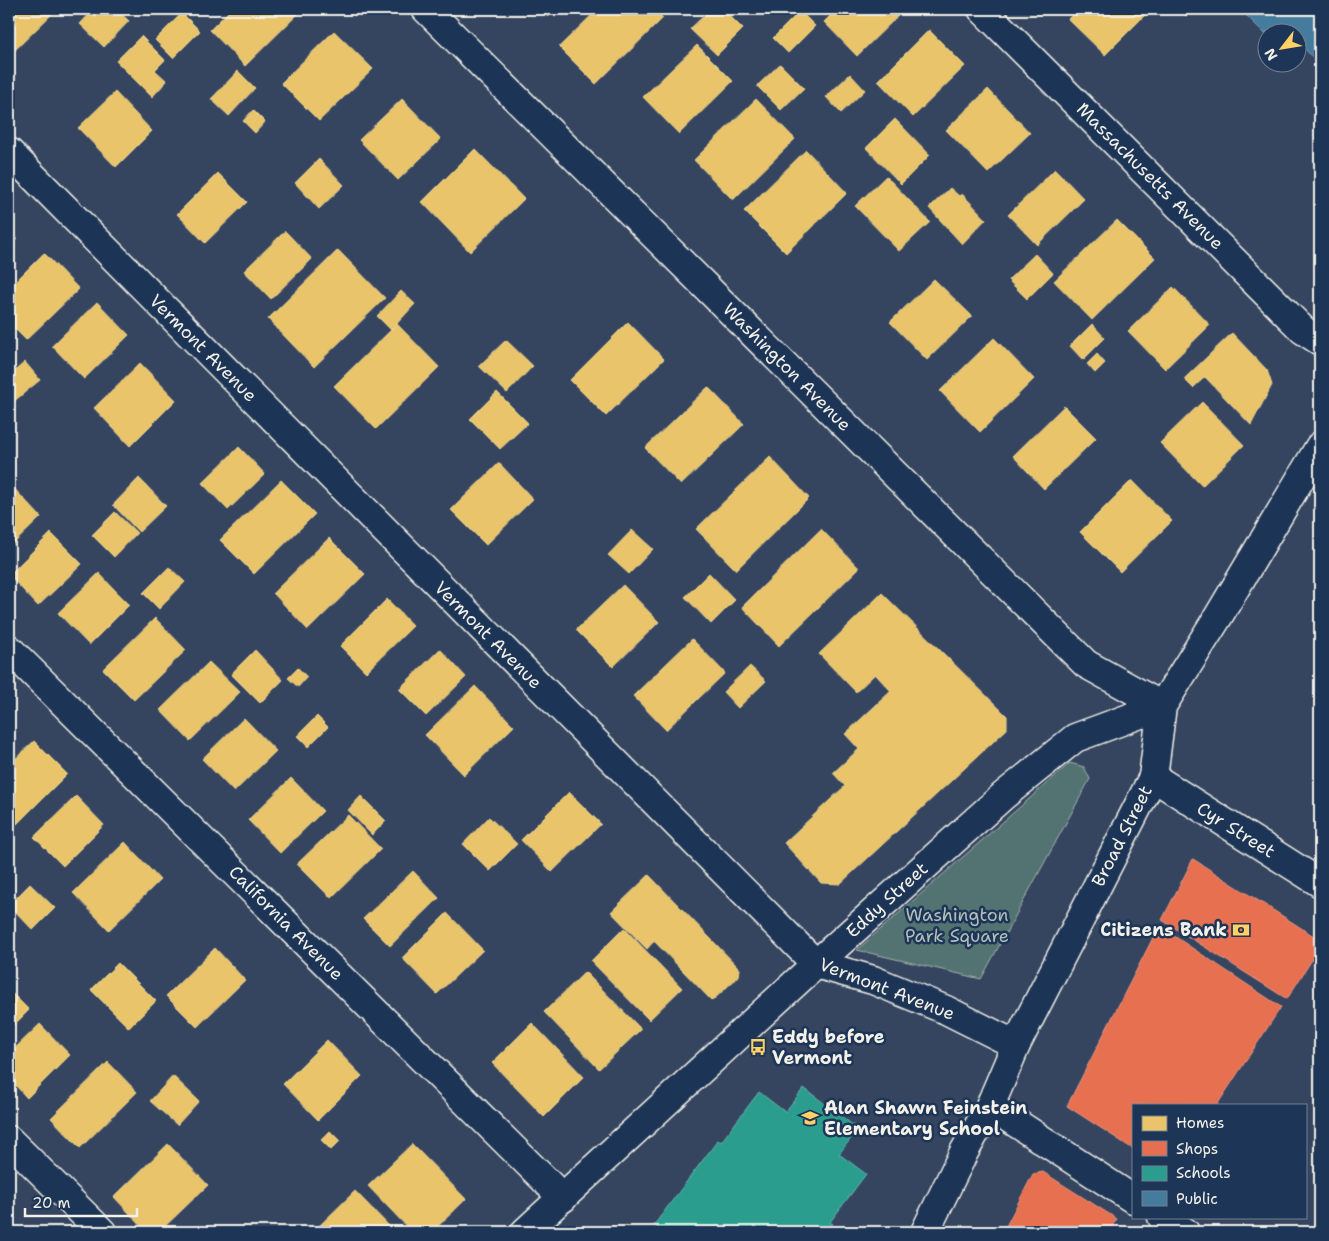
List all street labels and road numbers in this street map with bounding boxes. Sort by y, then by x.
street label: Massachusetts Avenue [1071,97,1229,255]
street label: Vermont Avenue [144,289,262,407]
street label: Washington Avenue [717,297,857,437]
street label: Vermont Avenue [429,576,547,694]
street label: Broad Street [1086,781,1158,891]
street label: Cyr Street [1192,796,1280,864]
street label: Eddy Street [841,857,933,943]
street label: California Avenue [223,860,349,986]
street label: Vermont Avenue [816,952,958,1026]

